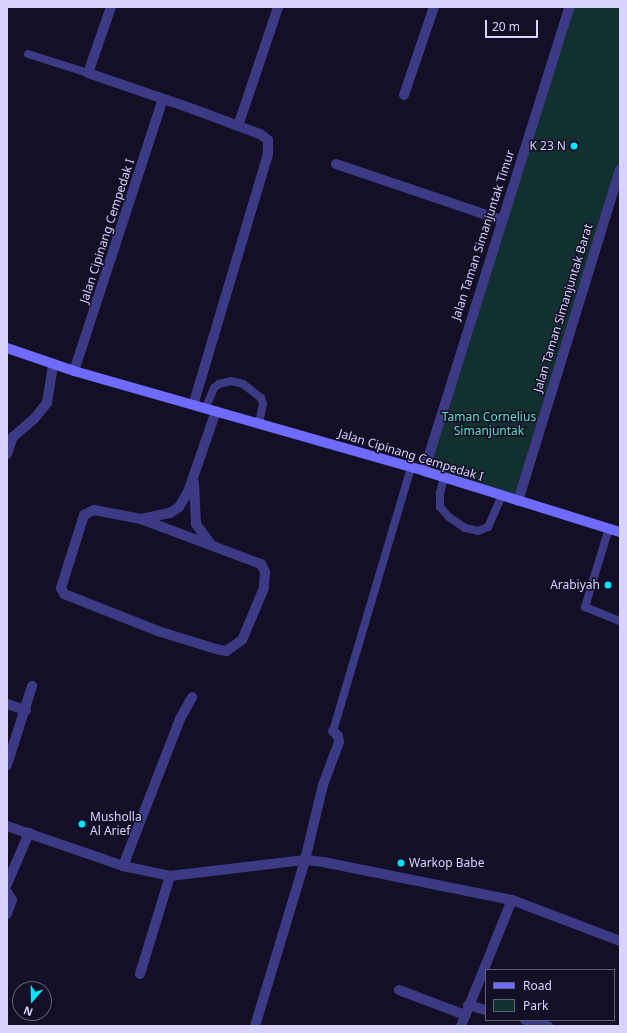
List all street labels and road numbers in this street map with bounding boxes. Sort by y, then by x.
street label: Jalan Taman Simanjuntak Timur [449,148,517,322]
street label: Jalan Cipinang Cempedak I [77,157,137,305]
street label: Jalan Taman Simanjuntak Barat [531,222,595,394]
street label: Jalan Cipinang Cempedak I [337,426,485,484]

